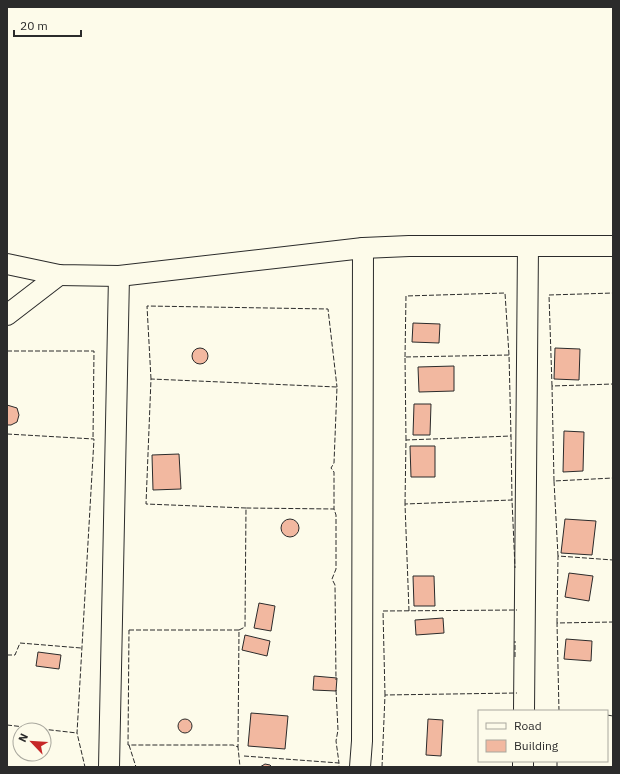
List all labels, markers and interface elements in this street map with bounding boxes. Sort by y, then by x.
scale bar [14,12,81,38]
text: 20 m [20,18,48,33]
legend [478,710,608,762]
text: Road [514,718,542,733]
north arrow [12,722,52,762]
text: N [15,731,31,744]
text: Building [514,738,559,753]

